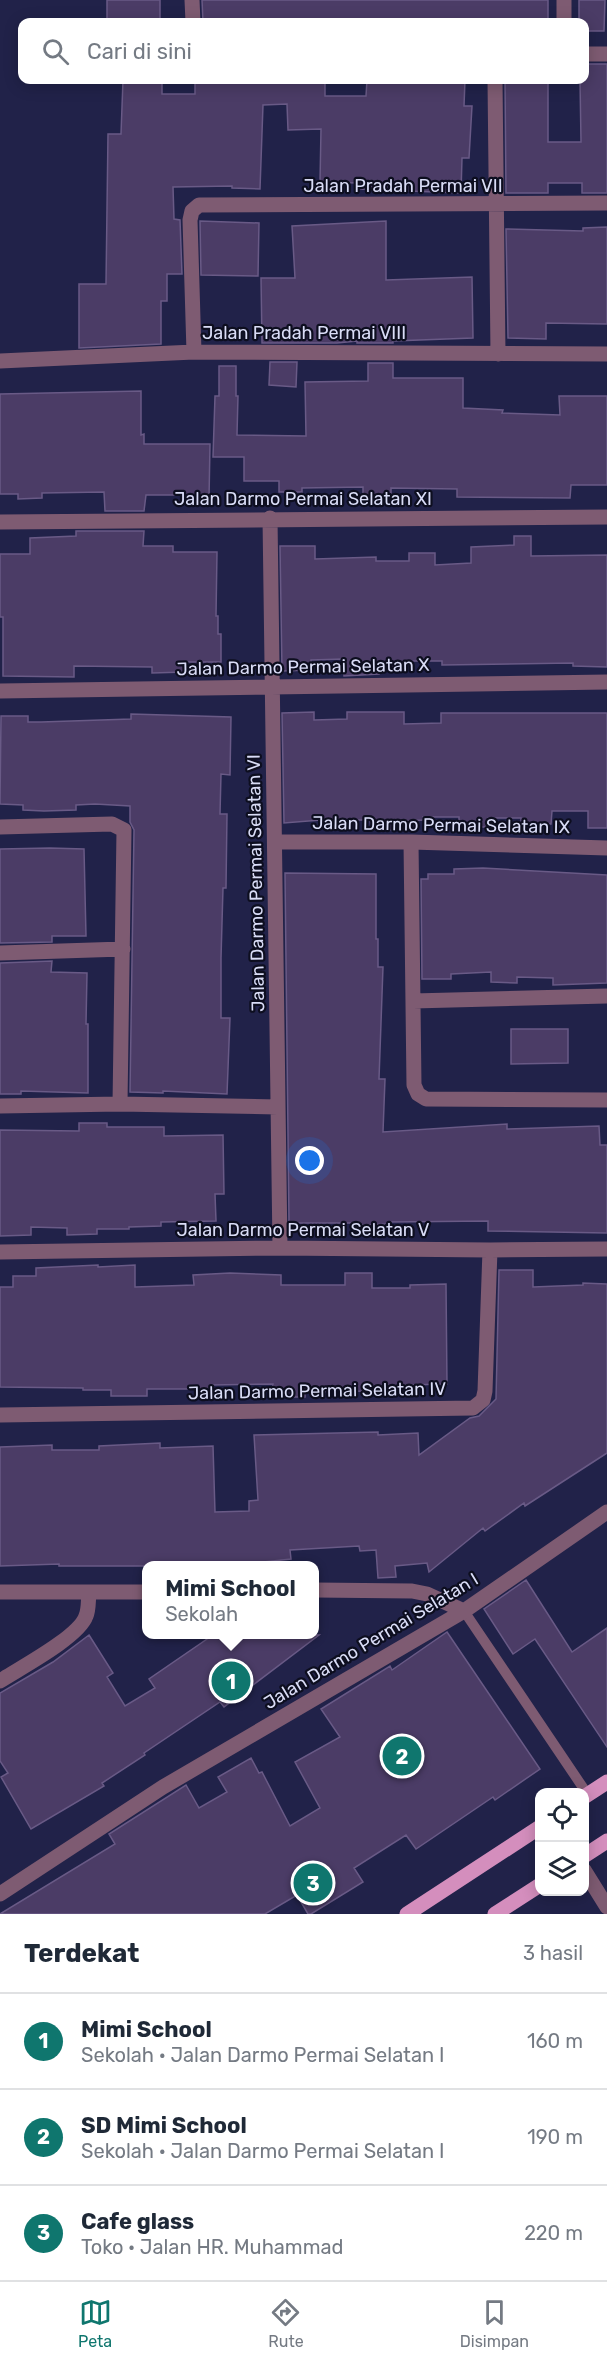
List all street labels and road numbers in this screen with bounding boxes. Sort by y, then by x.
street label: Jalan Pradah Permai VII [303,175,503,197]
street label: Jalan Pradah Permai VIII [202,322,406,344]
street label: Jalan Darmo Permai Selatan XI [174,488,432,510]
street label: Jalan Darmo Permai Selatan X [176,654,430,680]
street label: Jalan Darmo Permai Selatan VI [243,754,269,1012]
street label: Jalan Darmo Permai Selatan IX [312,812,570,838]
street label: Jalan Darmo Permai Selatan V [177,1219,430,1241]
street label: Jalan Darmo Permai Selatan IV [188,1378,447,1404]
street label: Jalan Darmo Permai Selatan I [260,1568,482,1714]

